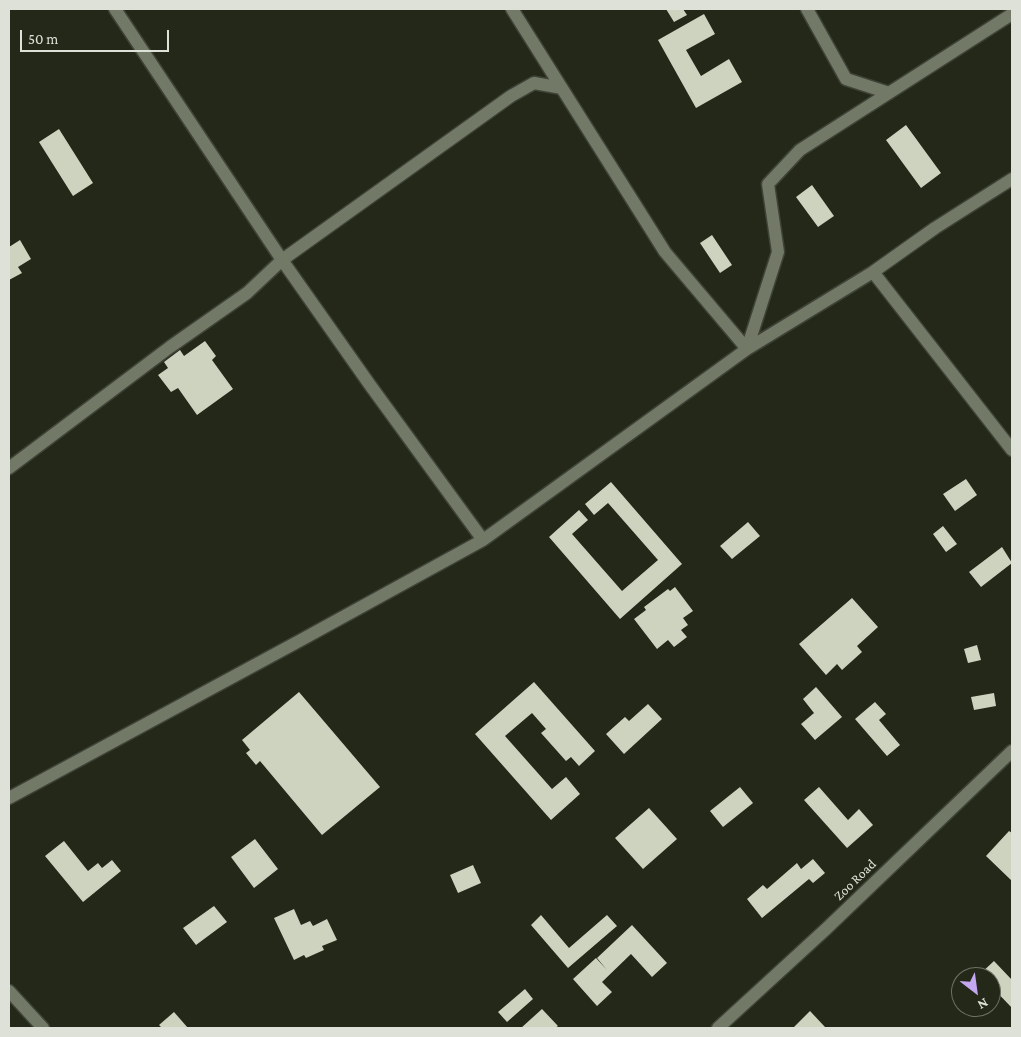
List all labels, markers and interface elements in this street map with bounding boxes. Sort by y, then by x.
scale bar [22,20,171,52]
text: 50 m [28,31,58,47]
street label: Zoo Road [830,856,880,904]
north arrow [951,967,1001,1017]
text: N [975,995,991,1013]

